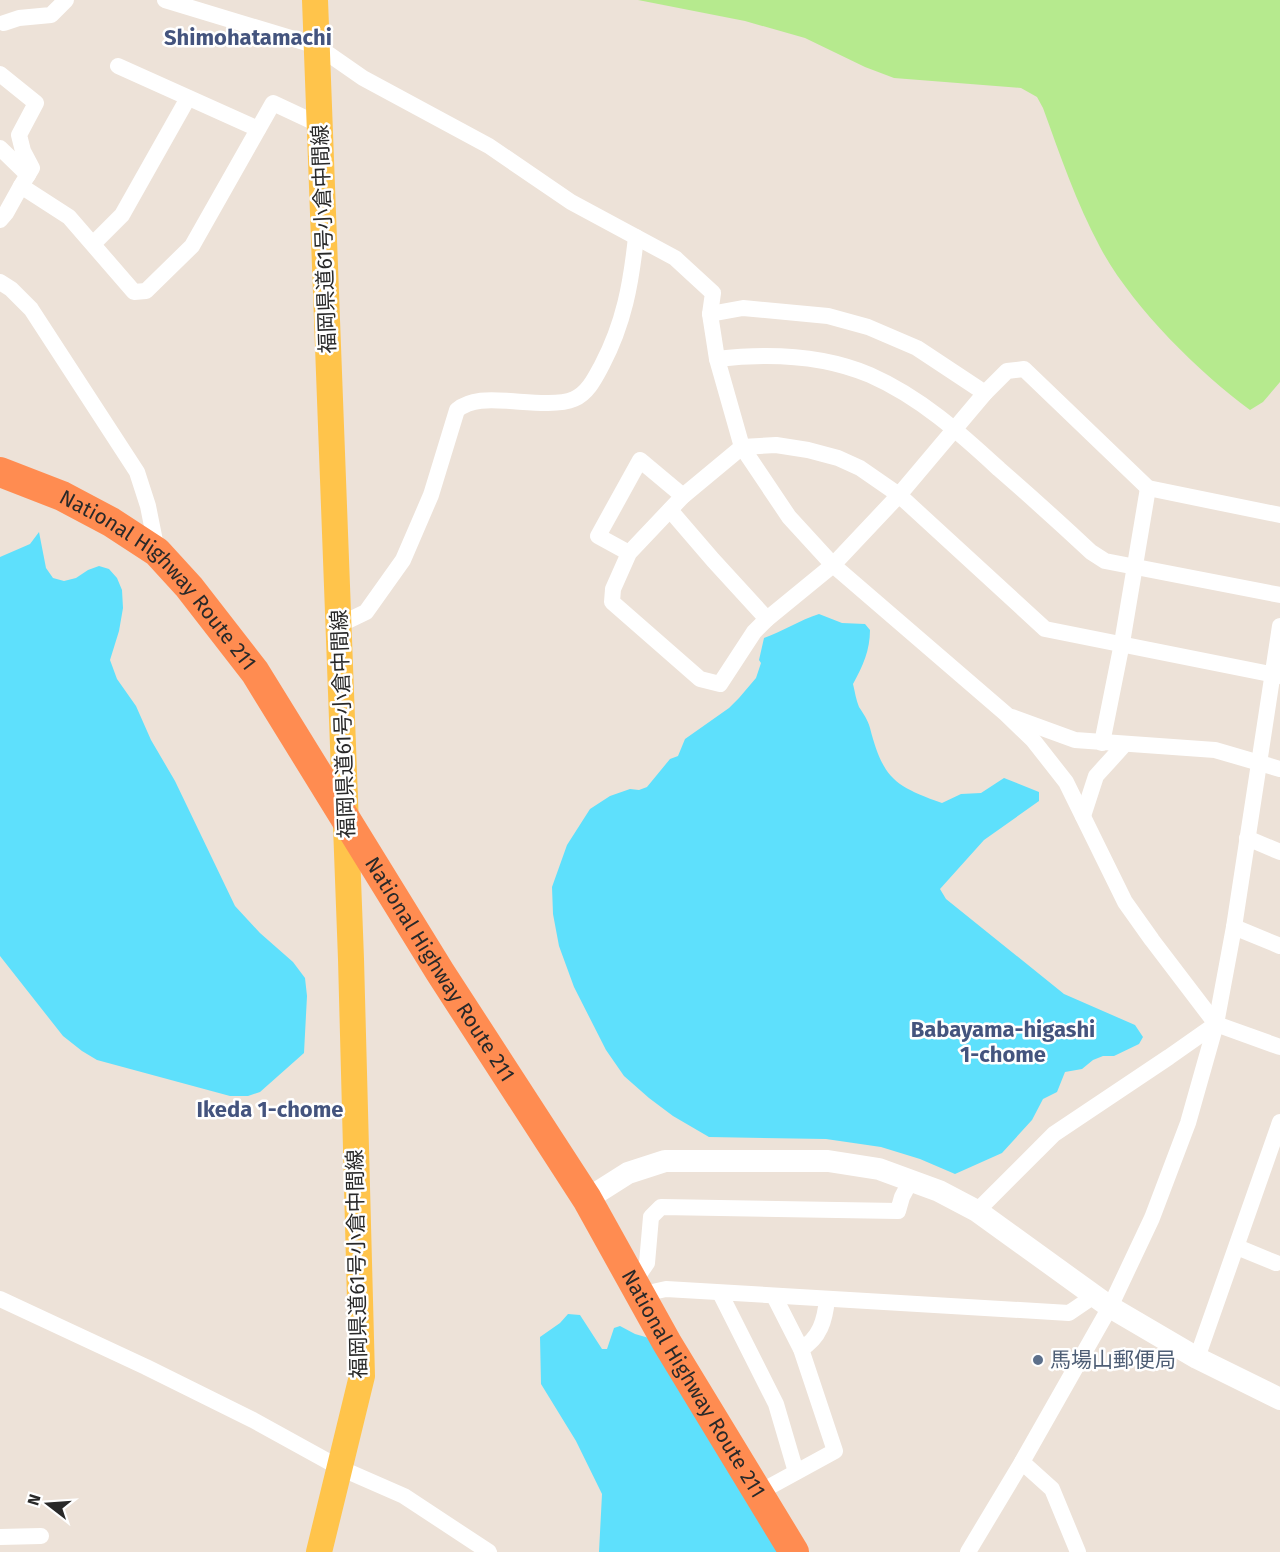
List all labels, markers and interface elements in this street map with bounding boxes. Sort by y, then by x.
district label: Shimohatamachi [164,24,332,51]
street label: 福岡県道61号小倉中間線 [307,124,341,354]
street label: National Highway Route 211 [55,484,262,676]
street label: 福岡県道61号小倉中間線 [326,609,360,839]
street label: National Highway Route 211 [359,852,521,1087]
district label: Babayama-higashi 1-chome [911,1016,1095,1068]
district label: Ikeda 1-chome [197,1096,343,1123]
street label: 福岡県道61号小倉中間線 [342,1149,372,1379]
street label: National Highway Route 211 [616,1265,771,1503]
place label: 馬場山郵便局 [1050,1347,1176,1373]
marker: 馬場山郵便局 [1031,1353,1045,1367]
north arrow [18,1474,78,1534]
text: N [23,1492,45,1508]

